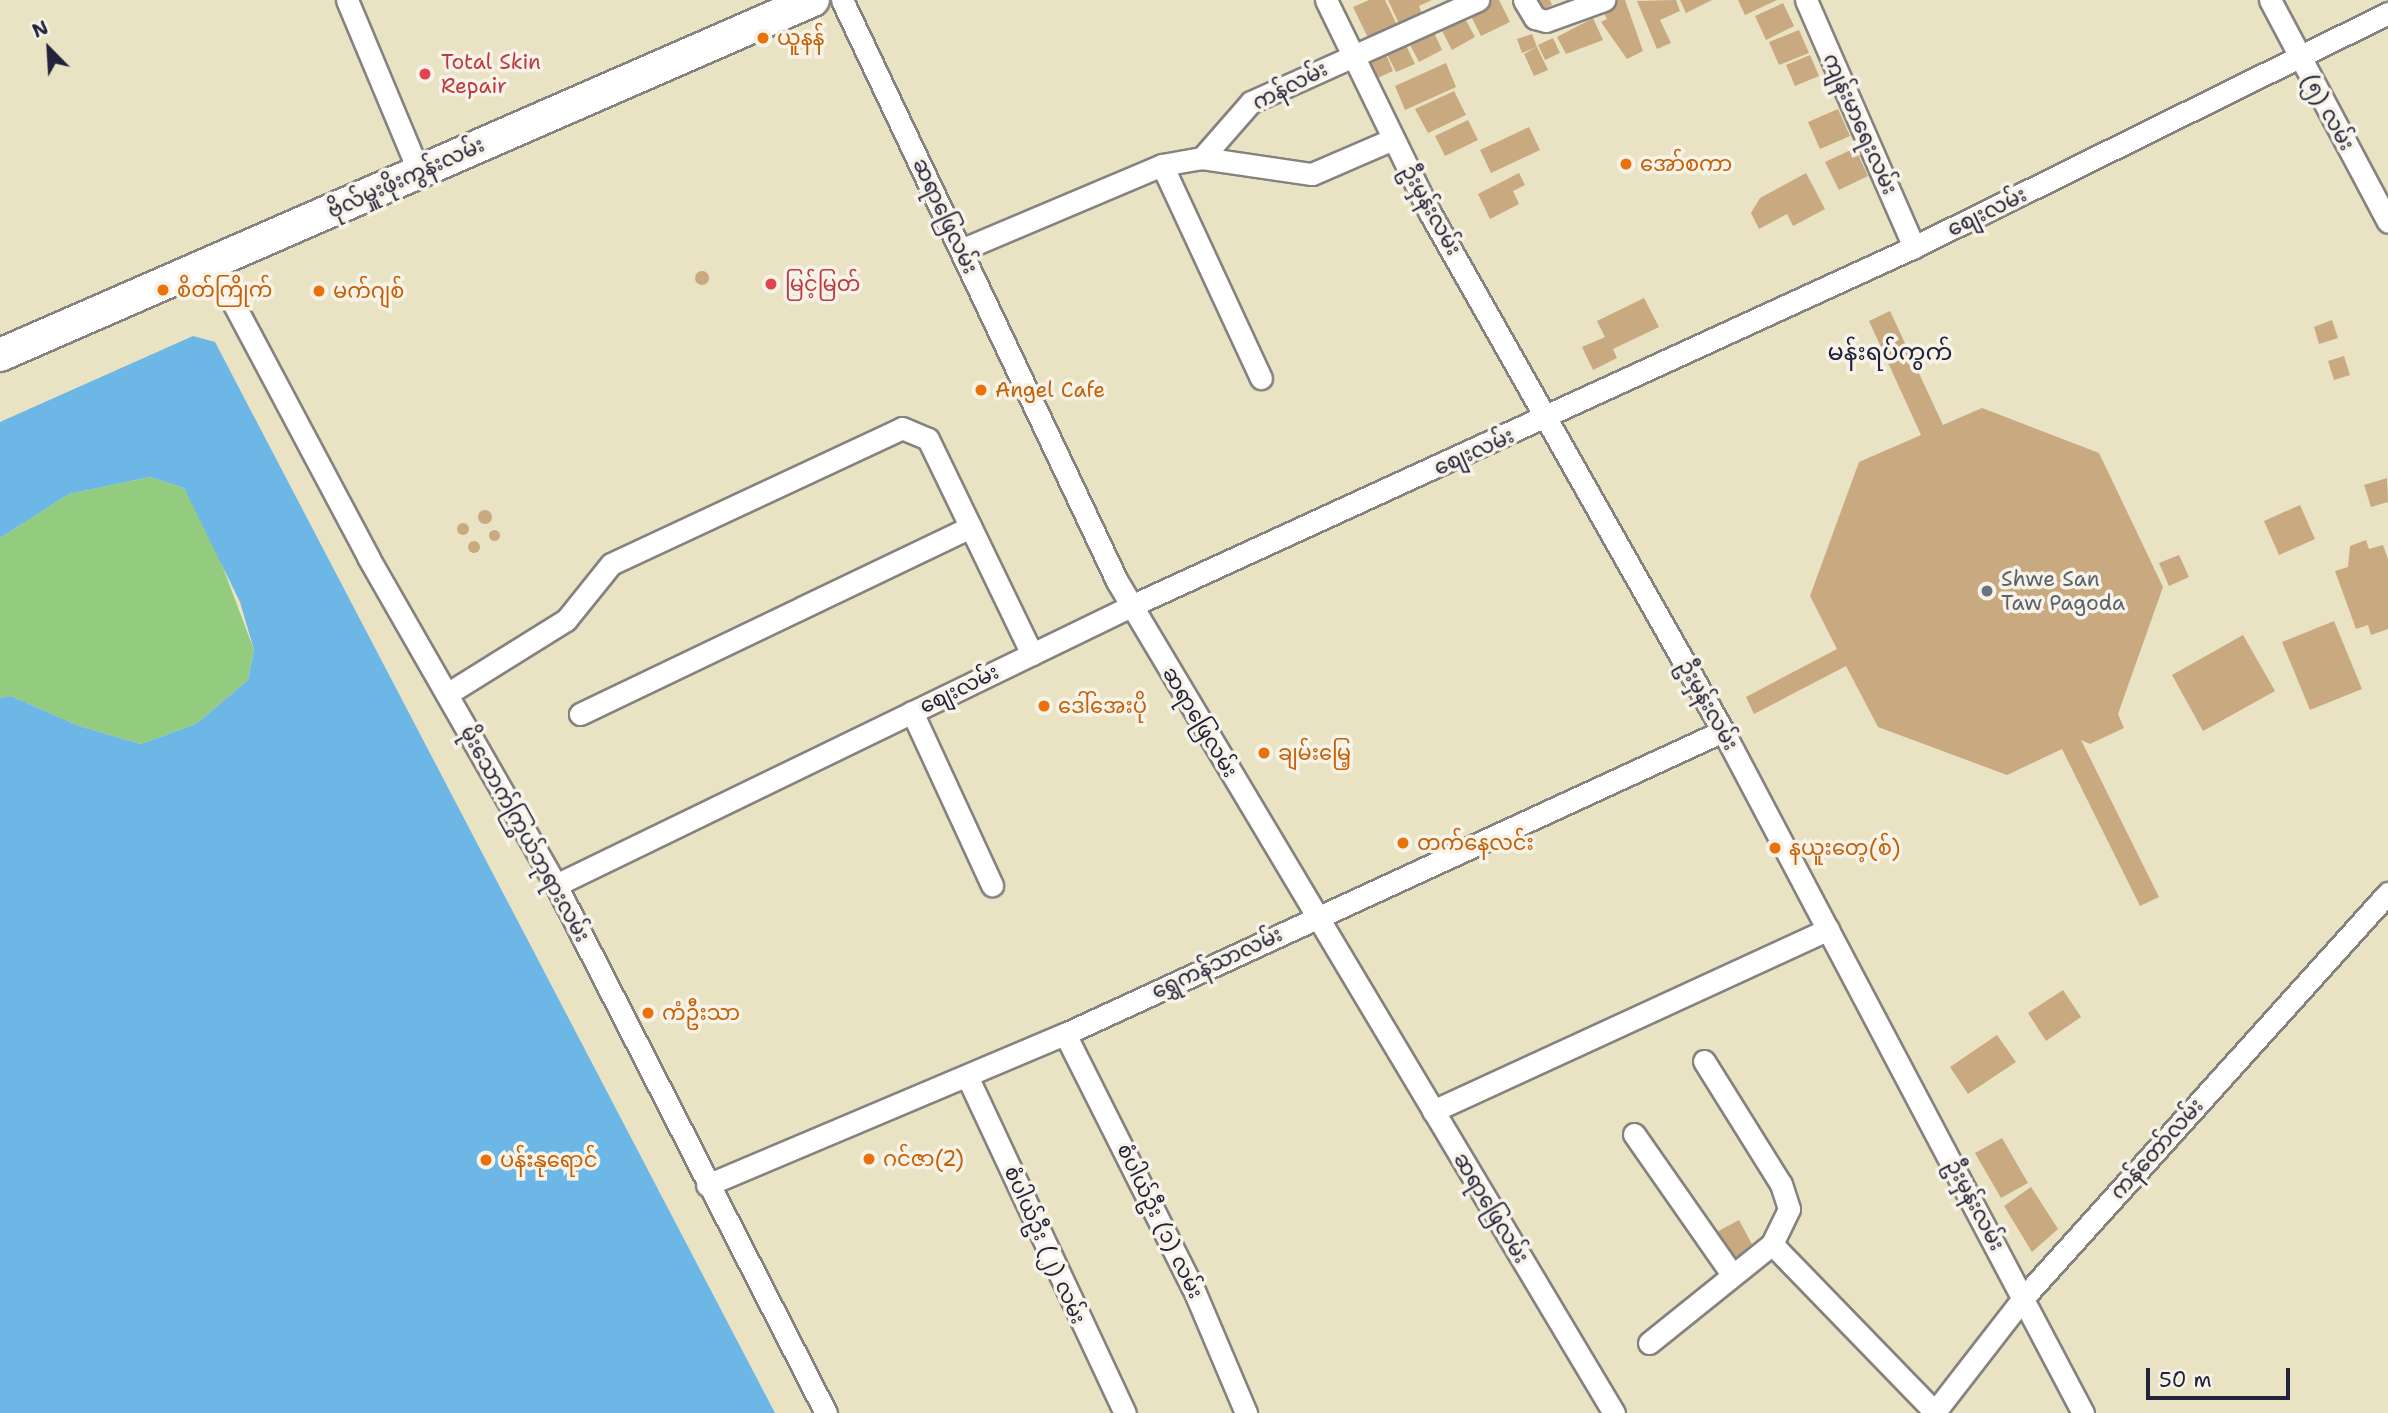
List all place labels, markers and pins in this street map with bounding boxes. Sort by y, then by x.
place label: ယူနန် [777,25,825,51]
marker: ယူနန် [755,30,771,46]
place label: Total Skin Repair [441,49,541,99]
marker: Total Skin Repair [415,64,435,84]
place label: အော်စကာ [1640,151,1732,177]
marker: အော်စကာ [1618,156,1634,172]
place label: မြင့်မြတ် [785,271,860,297]
marker: မြင့်မြတ် [763,276,779,292]
place label: စိတ်ကြိုက် [177,277,272,303]
place label: မက်ဂျစ် [333,278,404,304]
marker: စိတ်ကြိုက် [155,282,171,298]
marker: မက်ဂျစ် [311,283,327,299]
place label: Angel Cafe [995,377,1105,403]
marker: Angel Cafe [973,382,989,398]
place label: Shwe San Taw Pagoda [2001,566,2125,616]
marker: Shwe San Taw Pagoda [1979,583,1995,599]
place label: ဒေါ်အေးပို [1058,693,1147,719]
marker: ဒေါ်အေးပို [1036,698,1052,714]
place label: ချမ်းမြေ့ [1278,740,1351,766]
marker: ချမ်းမြေ့ [1256,745,1272,761]
place label: တက်နေလင်း [1417,830,1534,856]
marker: တက်နေလင်း [1395,835,1411,851]
place label: နယူးတေ့(စ်) [1789,835,1900,861]
marker: နယူးတေ့(စ်) [1767,840,1783,856]
place label: ကံဦးသာ [662,1000,740,1026]
marker: ကံဦးသာ [640,1005,656,1021]
place label: ဂင်ဇာ(2) [883,1146,964,1172]
place label: ပန်းနုရောင် [500,1147,597,1173]
marker: ဂင်ဇာ(2) [861,1151,877,1167]
marker: ပန်းနုရောင် [478,1152,494,1168]

